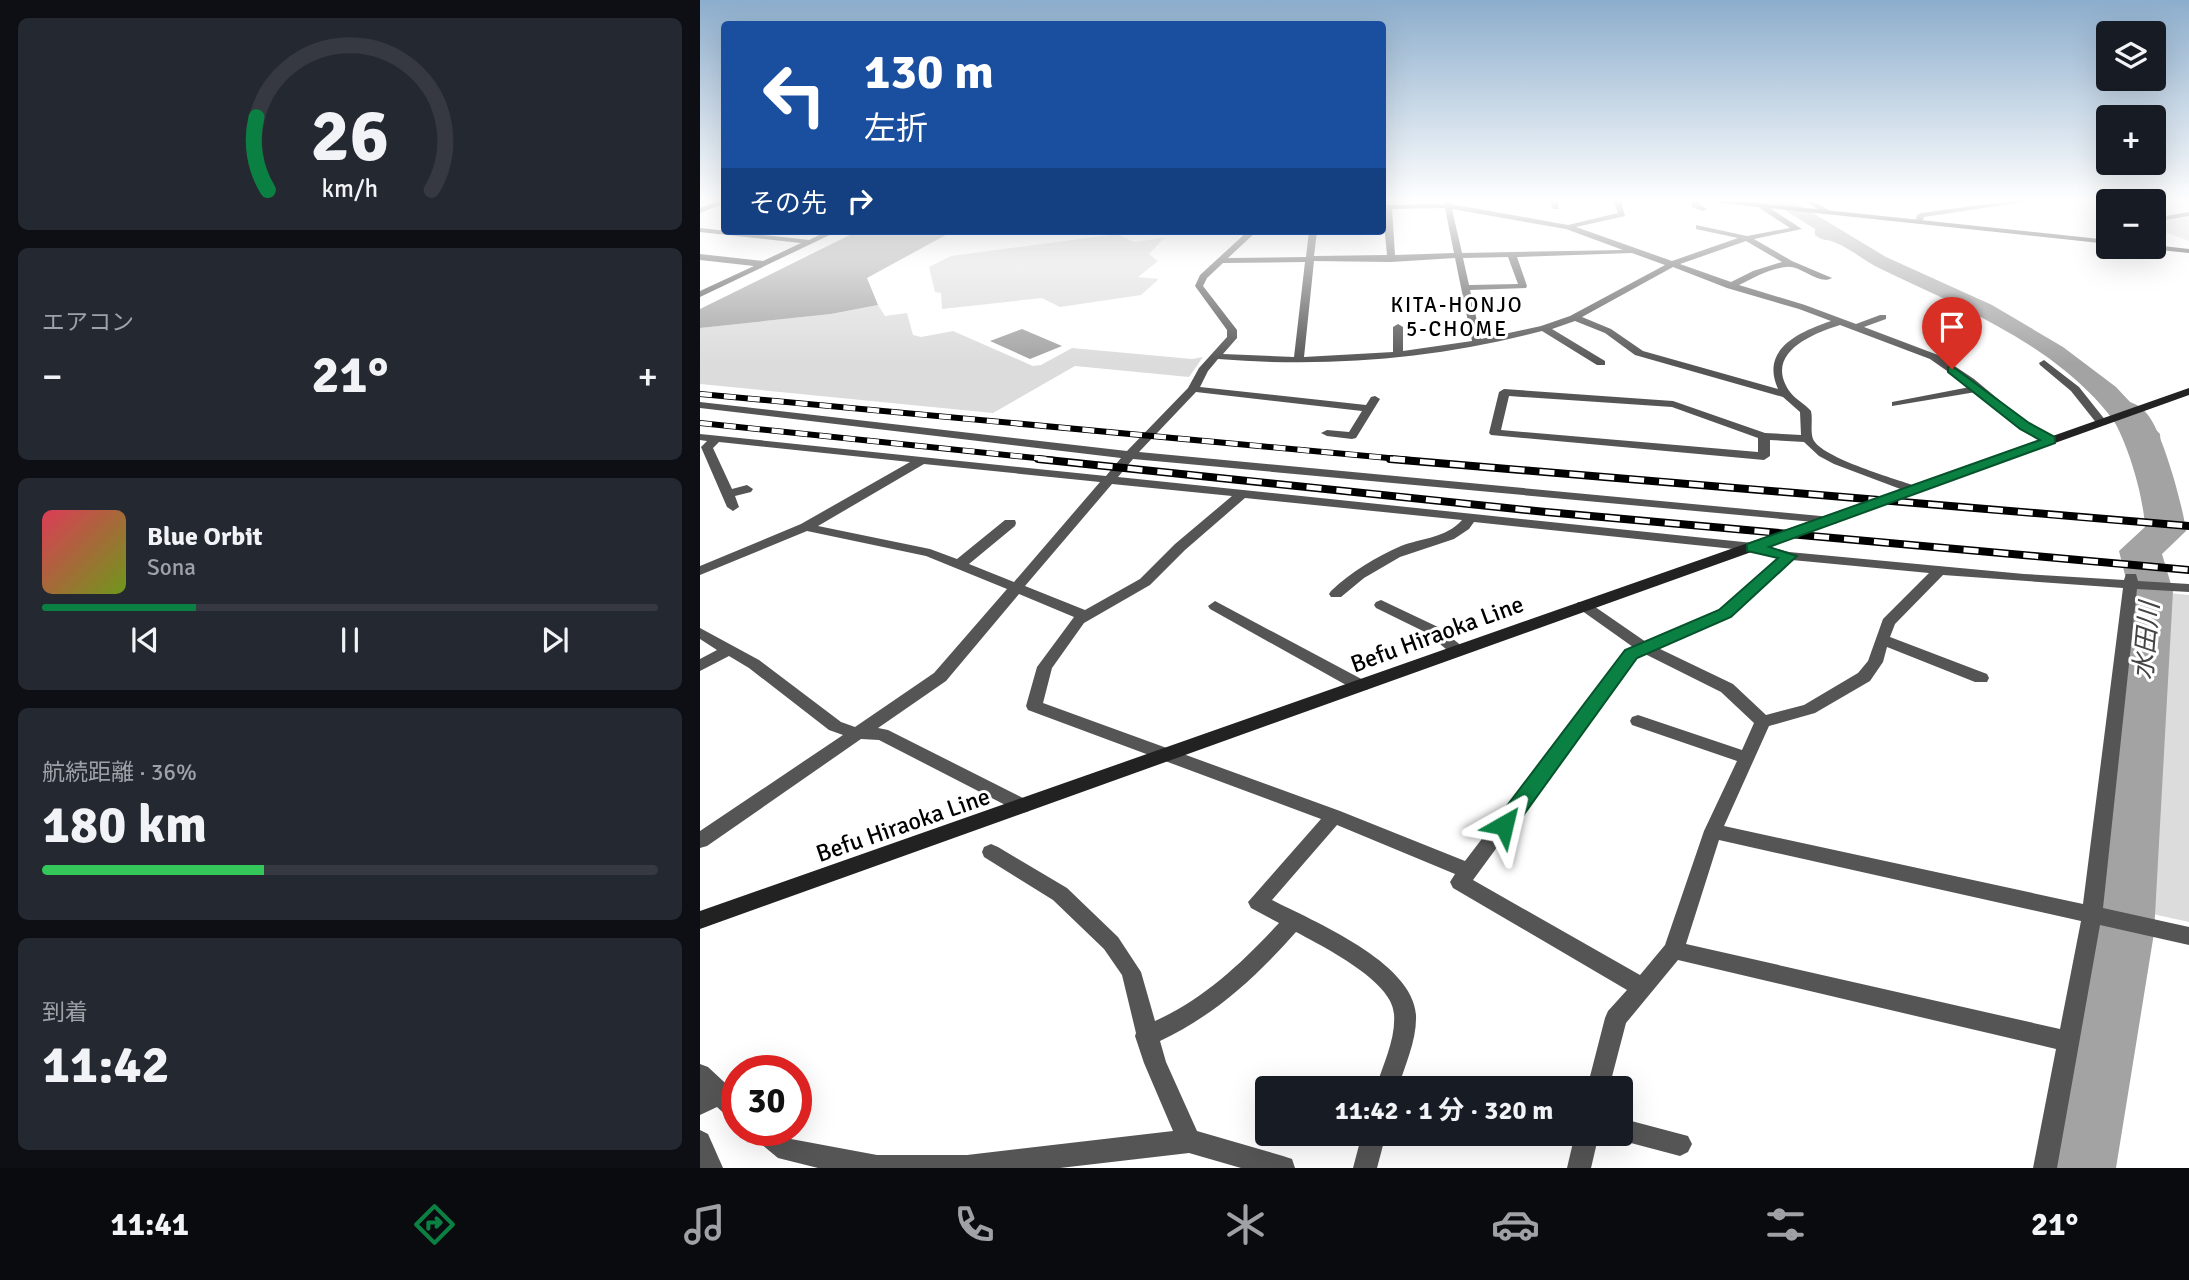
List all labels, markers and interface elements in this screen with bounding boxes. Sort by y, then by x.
map controls [2096,21,2166,259]
button: layers [2096,21,2166,91]
text: 130 m [864,42,994,102]
icon: left [749,49,840,140]
text: 26 [311,92,389,181]
button: + [2096,105,2166,175]
text: 左折 [864,109,928,148]
text: km/h [322,173,378,204]
icon: right [841,182,879,220]
text: その先 [749,188,827,220]
button: − [2096,189,2166,259]
district label: KITA-HONJO 5-CHOME [1390,292,1524,342]
pin [1922,297,1982,369]
text: エアコン [42,308,134,337]
icon: arrive [1933,308,1971,346]
text: 21° [312,343,388,407]
text: − [42,353,63,400]
text: + [637,353,658,400]
text: Blue Orbit [147,521,263,553]
text: Sona [147,553,196,582]
street label: Befu Hiraoka Line [1346,589,1528,679]
water label: 水田川 [2128,598,2167,681]
icon: previous [126,621,164,659]
icon: pause [331,621,369,659]
icon: next [536,621,574,659]
text: 航続距離 · 36% [42,758,197,787]
street label: Befu Hiraoka Line [812,781,994,869]
position arrow [1467,788,1541,862]
text: 180 km [42,793,207,857]
text: 到着 [42,998,88,1027]
text: 11:42 [42,1033,170,1097]
speed limit sign: 30 [721,1055,812,1146]
text: 11:42 · 1 分 · 320 m [1335,1095,1553,1127]
icon: directions [410,1200,459,1249]
icon: music [680,1200,729,1249]
icon: phone [950,1200,999,1249]
icon: climate [1221,1200,1270,1249]
icon: car [1491,1200,1540,1249]
icon: filters [1761,1200,1810,1249]
text: 11:41 [111,1205,189,1244]
text: 21° [2031,1205,2078,1244]

